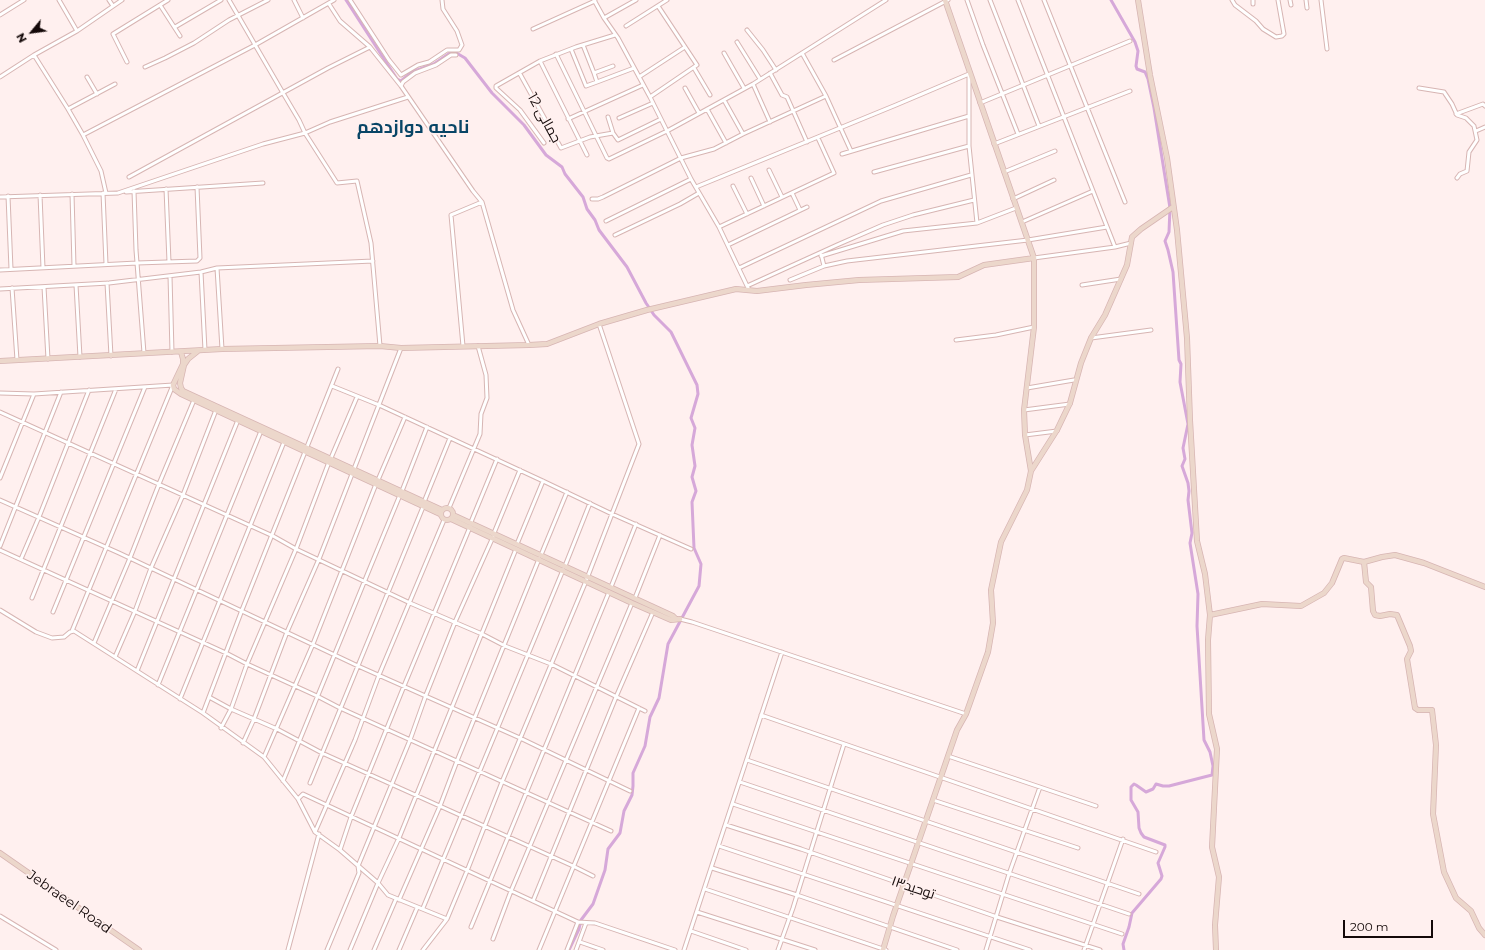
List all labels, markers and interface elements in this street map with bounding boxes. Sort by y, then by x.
north arrow [12,12,52,52]
text: N [13,31,30,45]
street label: جمالی 12 [524,90,564,146]
district label: ناحیه دوازدهم [357,117,469,139]
street label: Jebraeel Road [24,867,114,937]
street label: توحید۱۳ [889,873,937,903]
scale bar [1345,912,1435,938]
text: 200 m [1350,919,1389,934]

